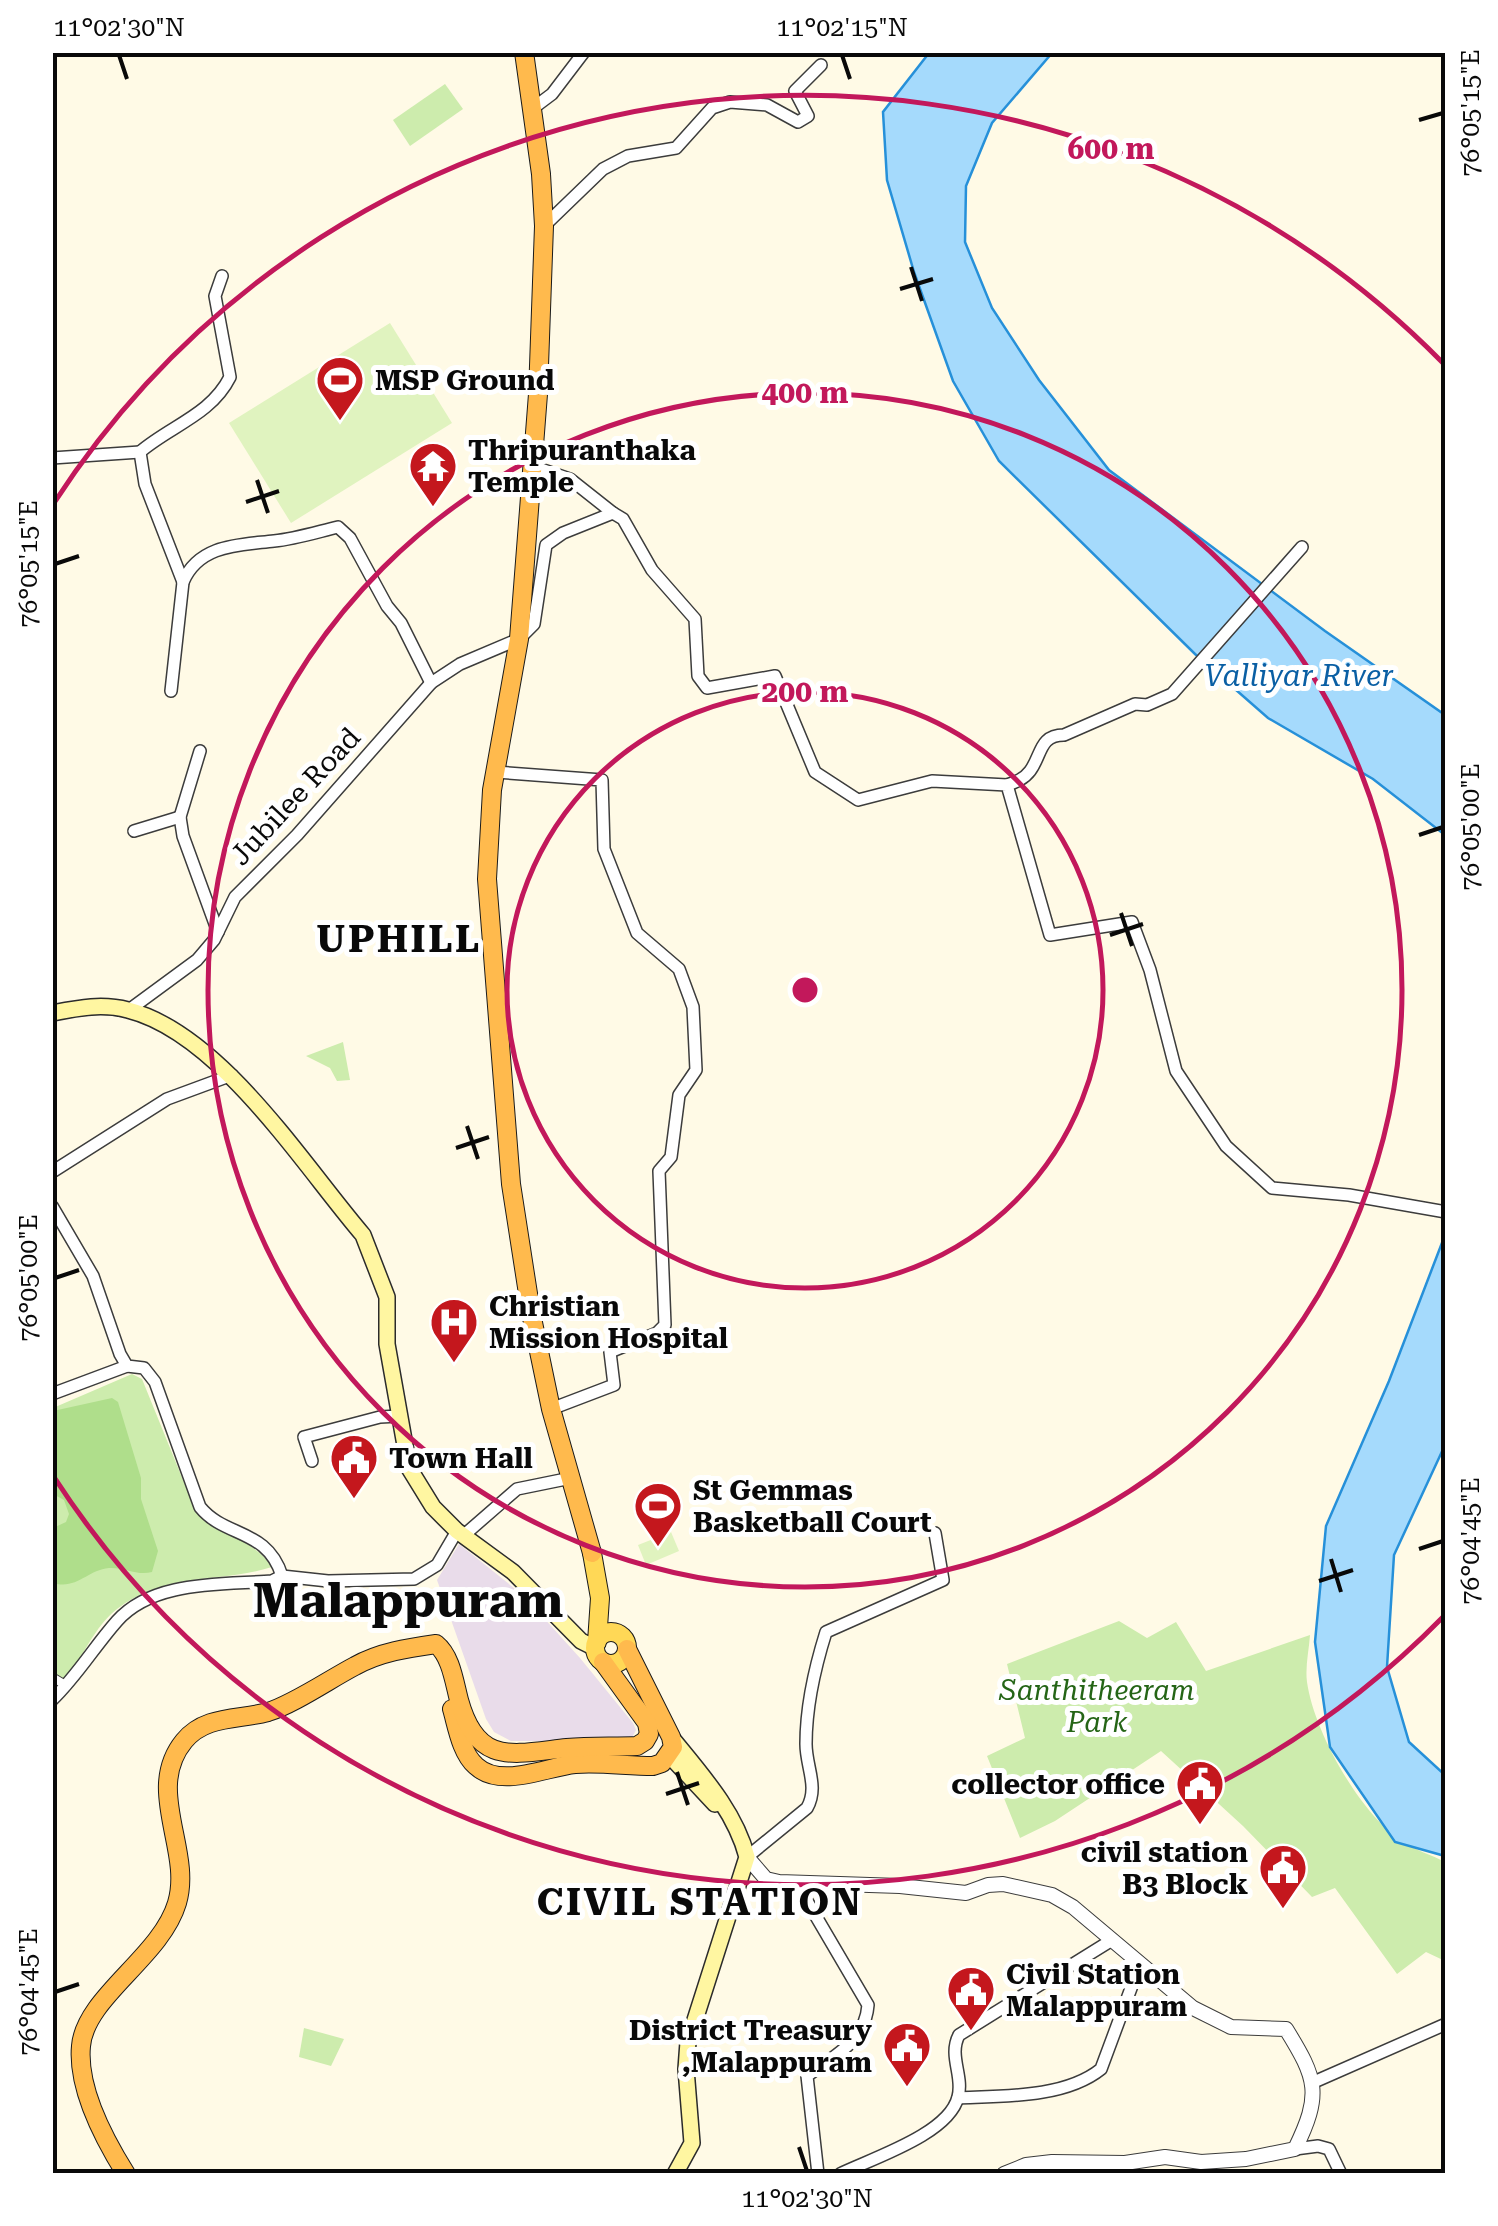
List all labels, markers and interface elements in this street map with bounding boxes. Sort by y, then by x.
text: 11°02'30"N [53,13,185,42]
text: 11°02'15"N [776,13,908,42]
text: 76°05'15"E [1456,49,1485,177]
text: 600 m [1068,131,1155,166]
sports icon: MSP Ground [314,354,366,422]
place label: MSP Ground [375,364,555,397]
text: 400 m [762,375,849,410]
place label: Thripuranthaka Temple [468,434,696,499]
temple icon: Thripuranthaka Temple [407,440,459,508]
text: 76°05'15"E [14,500,43,628]
water label: Valliyar River [1204,658,1394,693]
text: 200 m [762,674,849,709]
street label: Jubilee Road [224,721,367,872]
text: 76°05'00"E [1456,763,1485,891]
district label: UPHILL [316,917,482,961]
centre of rings [787,972,823,1008]
text: 76°05'00"E [14,1214,43,1342]
place label: Christian Mission Hospital [489,1290,728,1355]
hospital icon: Christian Mission Hospital [428,1296,480,1364]
public building icon: Town Hall [328,1432,380,1500]
place label: Town Hall [389,1442,533,1475]
place label: St Gemmas Basketball Court [693,1474,932,1539]
text: 76°04'45"E [1456,1477,1485,1605]
sports icon: St Gemmas Basketball Court [632,1480,684,1548]
district label: Malappuram [253,1573,563,1629]
park label: Santhitheeram Park [998,1674,1195,1739]
public building icon: collector office [1174,1758,1226,1826]
place label: collector office [951,1768,1165,1801]
place label: civil station B3 Block [1081,1836,1248,1901]
public building icon: civil station B3 Block [1257,1842,1309,1910]
district label: CIVIL STATION [537,1880,863,1924]
text: 76°04'45"E [14,1928,43,2056]
place label: Civil Station Malappuram [1006,1958,1187,2023]
public building icon: Civil Station Malappuram [945,1964,997,2032]
place label: District Treasury ,Malappuram [629,2014,872,2079]
public building icon: District Treasury ,Malappuram [881,2020,933,2088]
text: 11°02'30"N [741,2184,873,2213]

